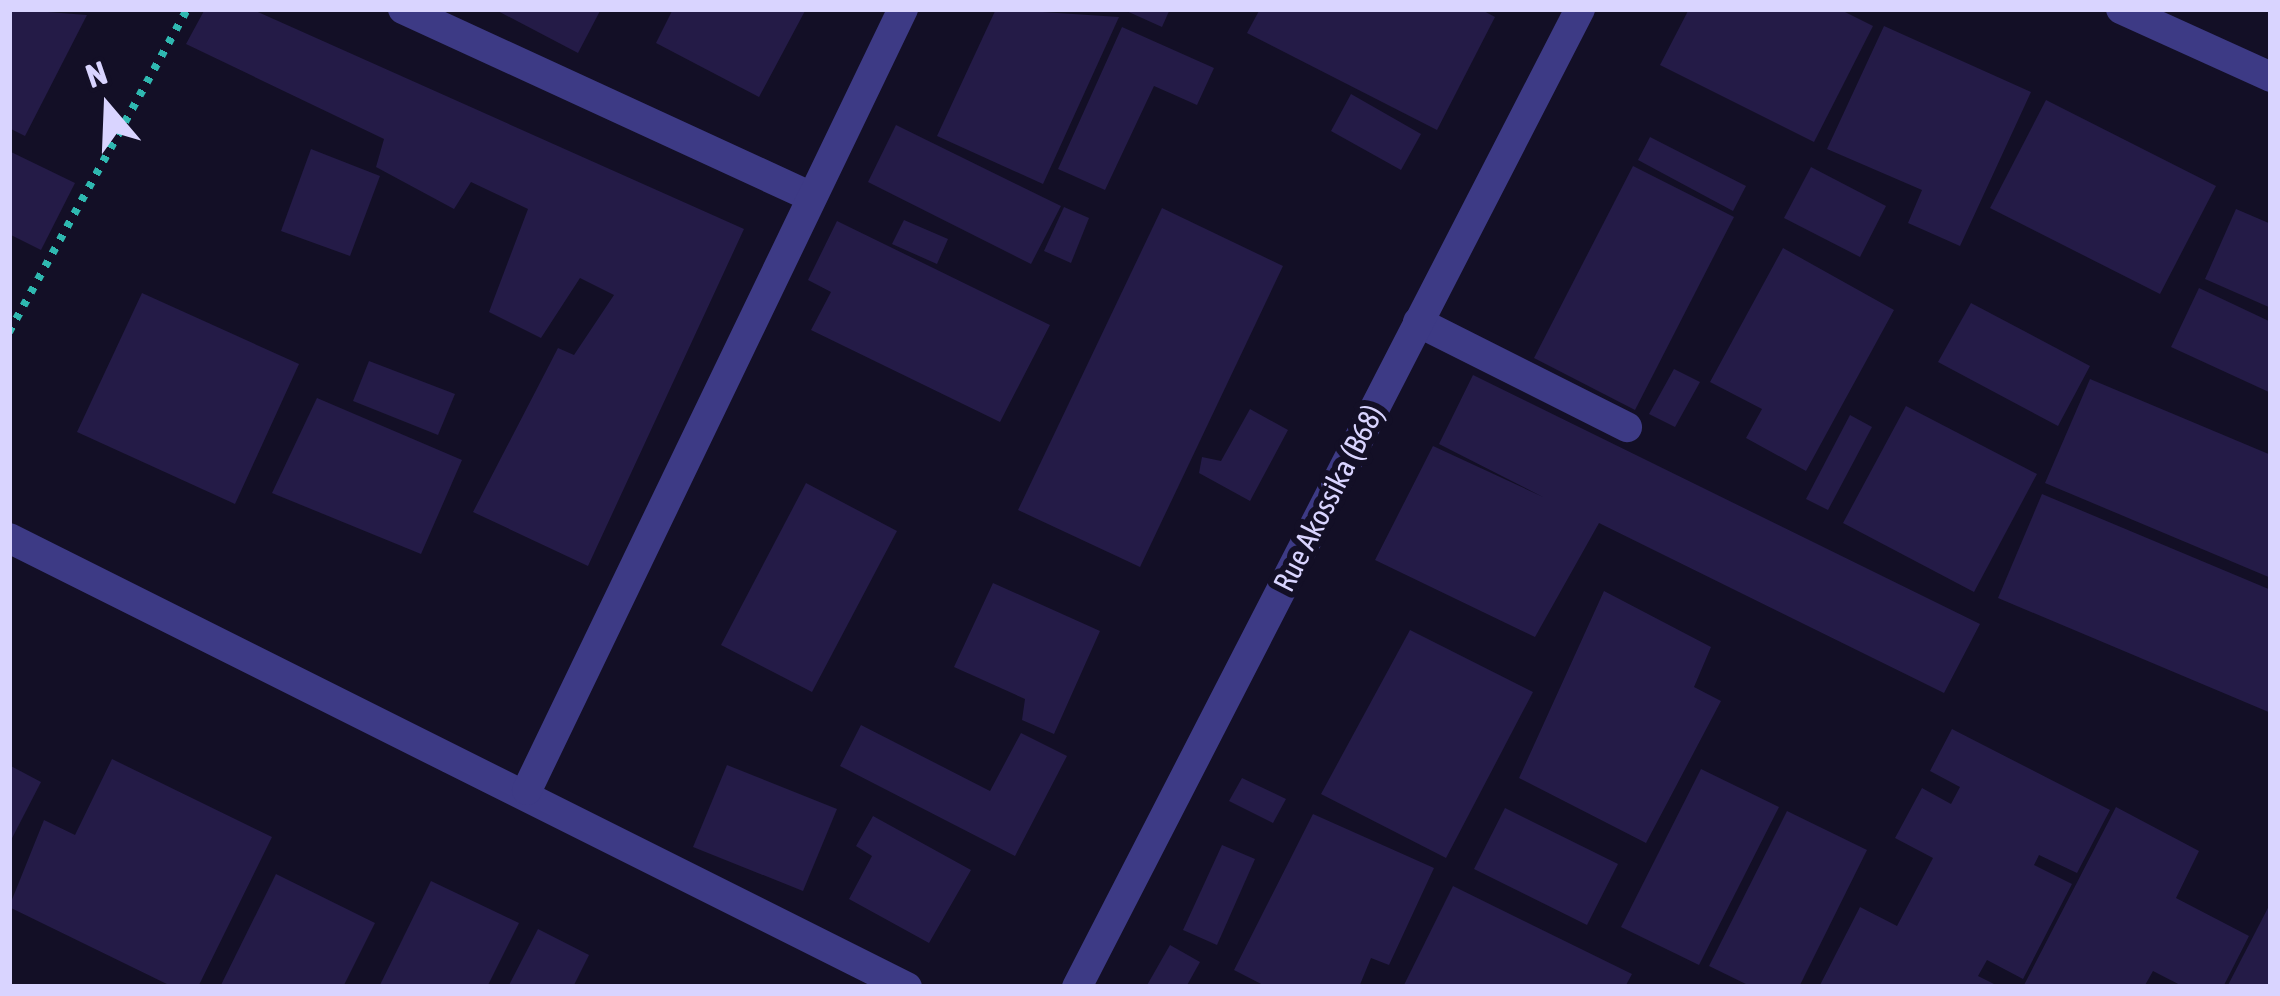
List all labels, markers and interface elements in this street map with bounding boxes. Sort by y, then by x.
north arrow [48,48,168,168]
text: N [81,53,112,95]
street label: Rue Akossika (B68) [1265,399,1391,597]

